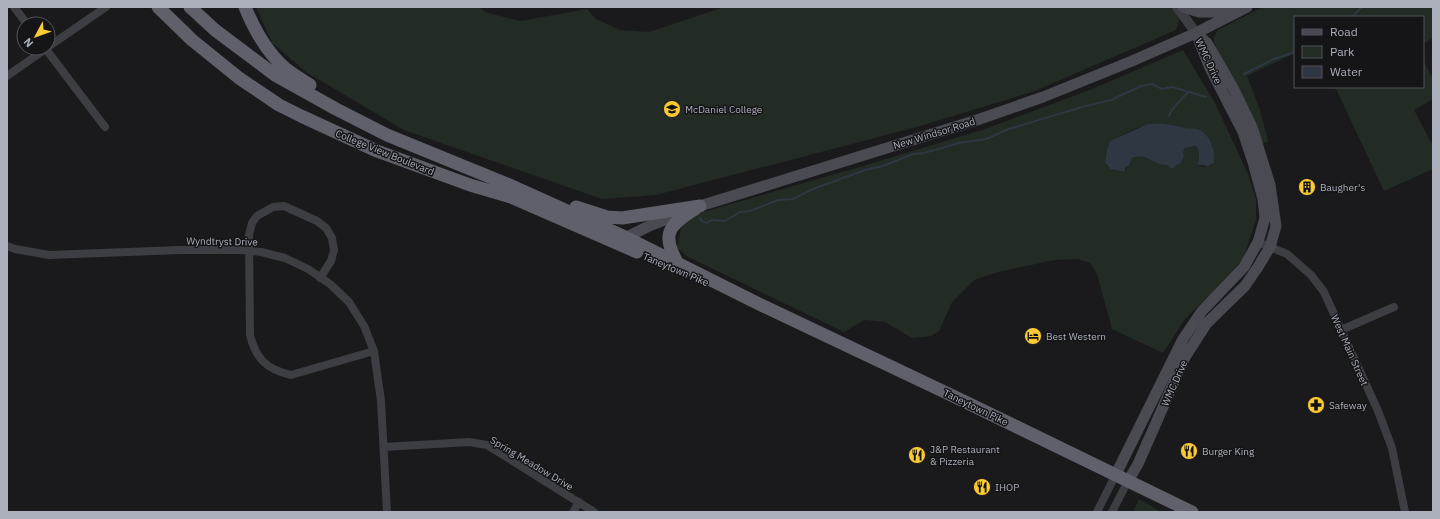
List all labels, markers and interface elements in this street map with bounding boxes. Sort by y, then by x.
north arrow [16,16,56,56]
legend [1294,16,1424,88]
text: Road [1330,24,1358,39]
text: N [21,35,36,50]
street label: WMC Drive [1192,36,1225,87]
text: Park [1330,44,1355,59]
text: Water [1330,64,1363,79]
school or university icon: McDaniel College [662,99,682,119]
place label: McDaniel College [685,103,763,116]
street label: New Windsor Road [892,115,977,152]
street label: College View Boulevard [334,127,436,178]
building icon: Baugher's [1297,177,1317,197]
place label: Baugher's [1320,181,1365,194]
street label: Wyndtryst Drive [186,234,258,249]
street label: Taneytown Pike [641,250,711,289]
street label: West Main Street [1328,313,1371,388]
hotel icon: Best Western [1023,326,1043,346]
place label: Best Western [1046,330,1106,343]
street label: WMC Drive [1159,358,1191,408]
street label: Taneytown Pike [941,386,1011,429]
pharmacy icon: Safeway [1306,395,1326,415]
place label: Safeway [1329,399,1367,412]
street label: Spring Meadow Drive [488,433,576,494]
restaurant icon: Burger King [1179,441,1199,461]
place label: J&P Restaurant & Pizzeria [930,443,1000,468]
restaurant icon: J&P Restaurant & Pizzeria [907,445,927,465]
place label: Burger King [1202,445,1255,458]
restaurant icon: IHOP [972,477,992,497]
place label: IHOP [995,481,1019,494]

